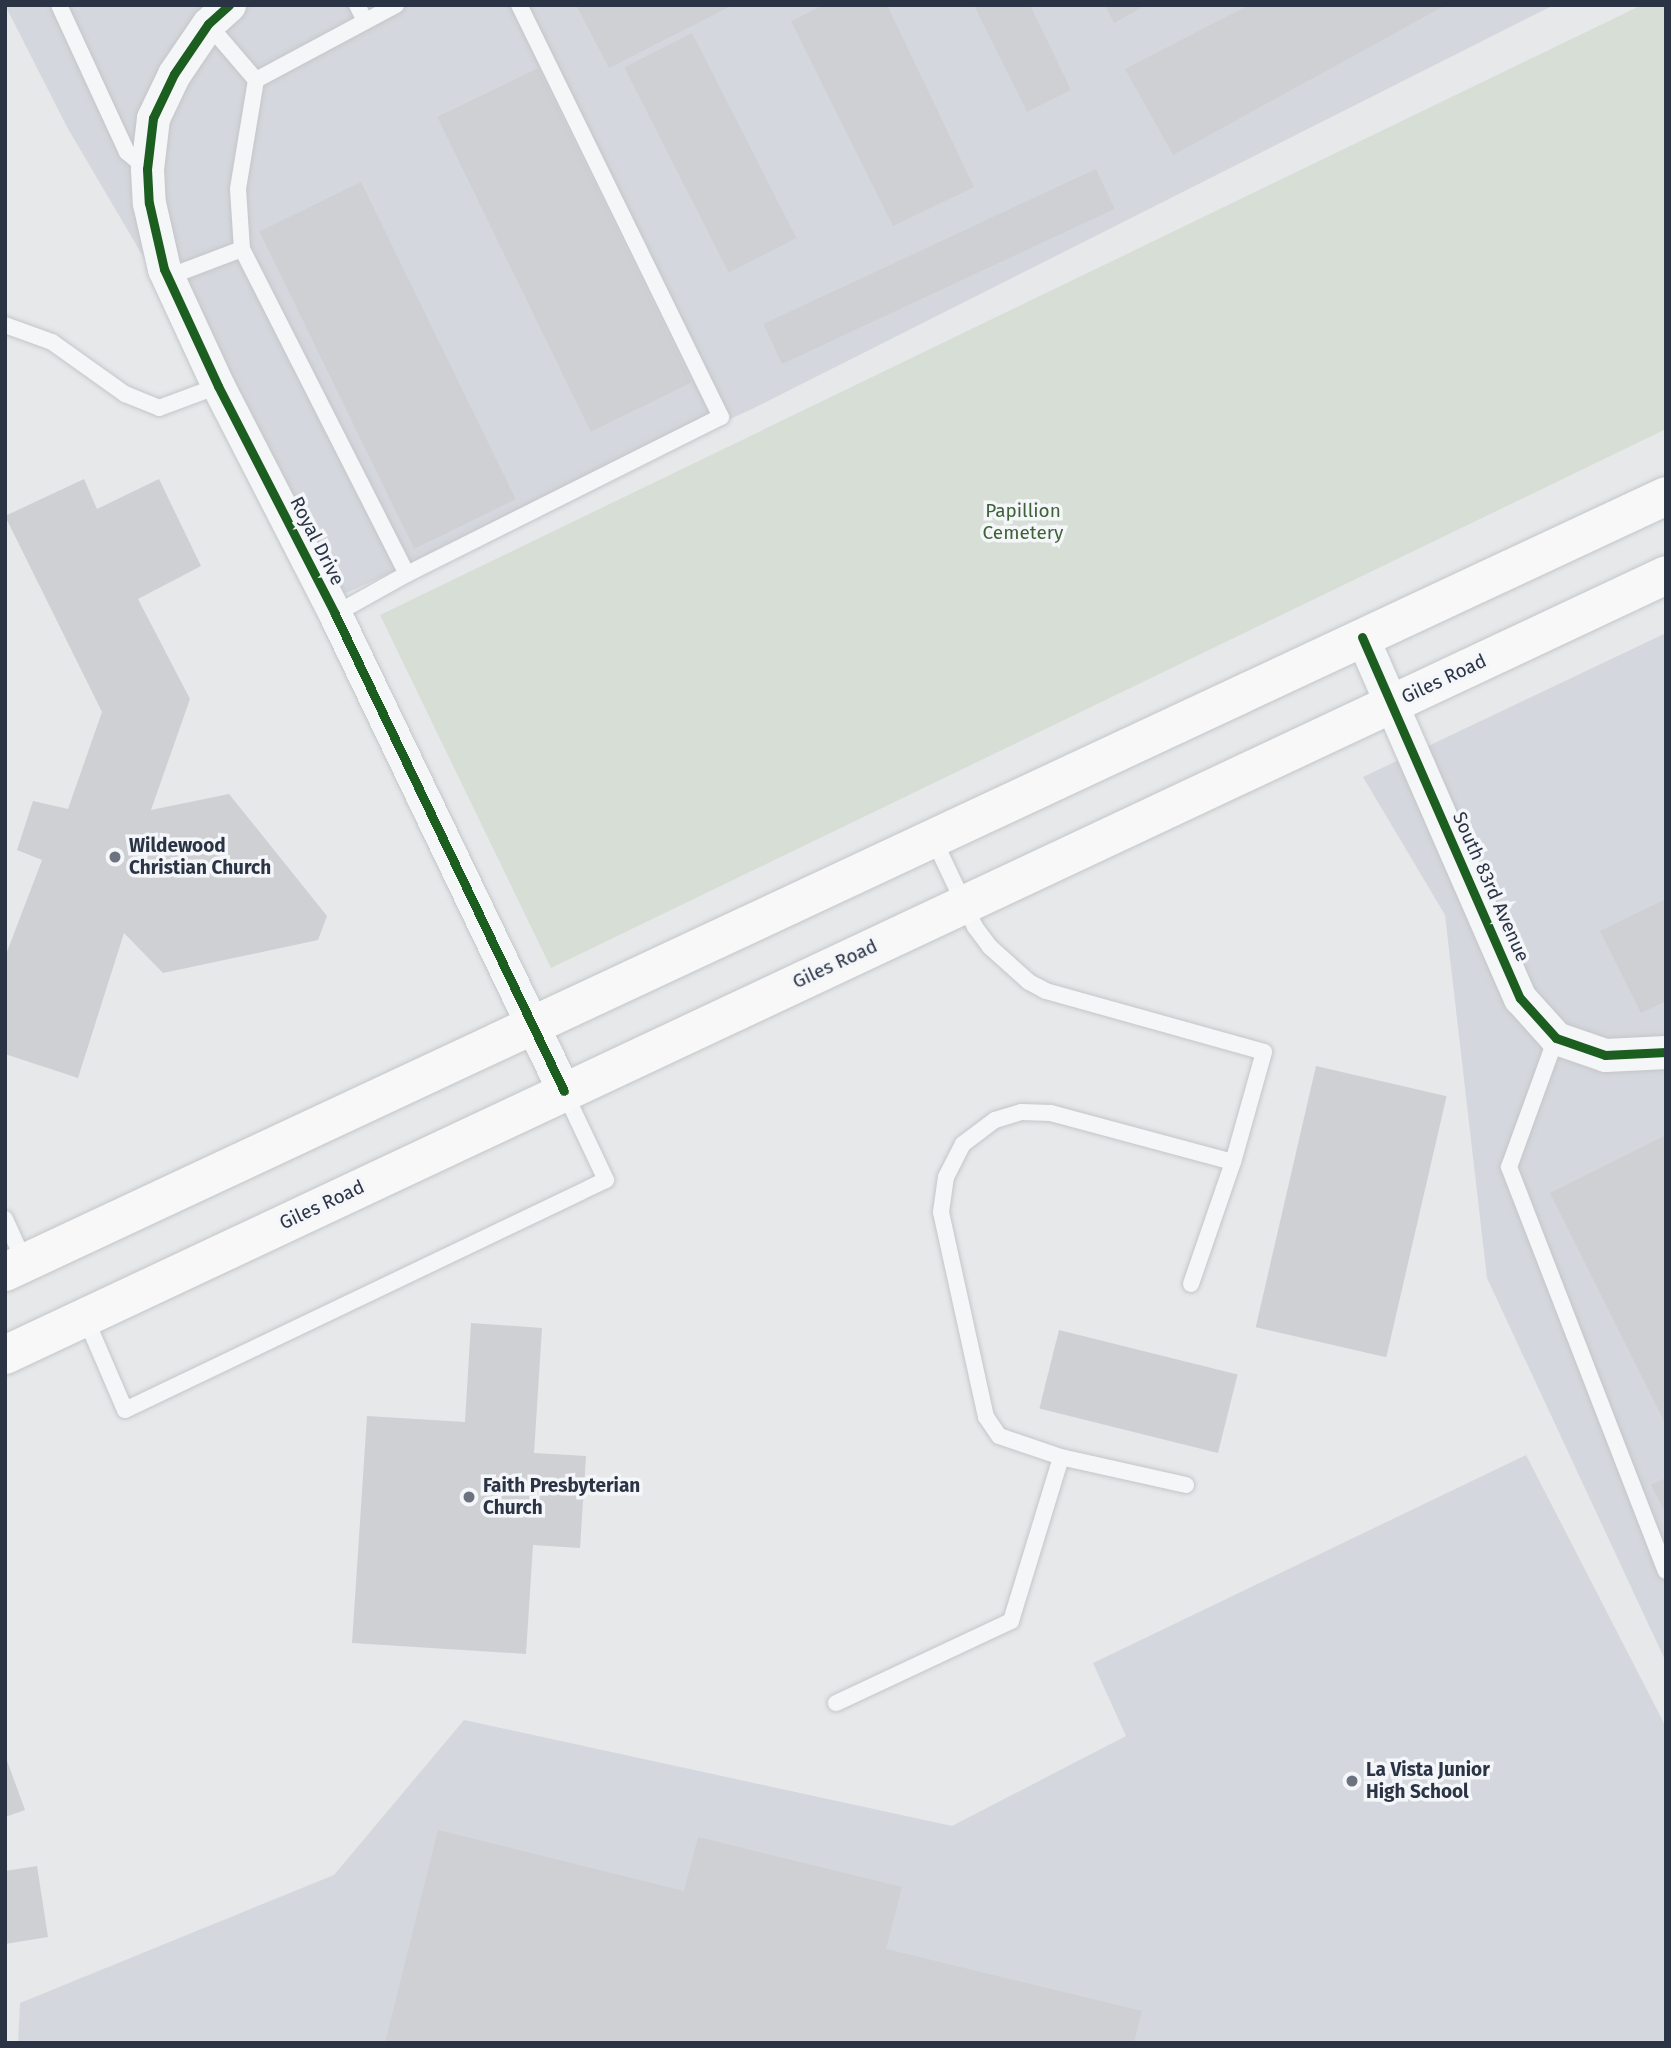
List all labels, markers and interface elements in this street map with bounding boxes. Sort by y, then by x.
street label: Royal Drive [285,493,349,589]
park label: Papillion Cemetery [983,500,1063,544]
street label: Giles Road [1398,649,1490,709]
street label: South 83rd Avenue [1448,808,1534,966]
place label: Wildewood Christian Church [129,835,271,879]
marker: Wildewood Christian Church [107,849,123,865]
street label: Giles Road [789,934,881,994]
street label: Giles Road [276,1175,368,1235]
place label: Faith Presbyterian Church [483,1475,640,1519]
marker: Faith Presbyterian Church [461,1489,477,1505]
place label: La Vista Junior High School [1366,1759,1490,1803]
marker: La Vista Junior High School [1344,1773,1360,1789]

